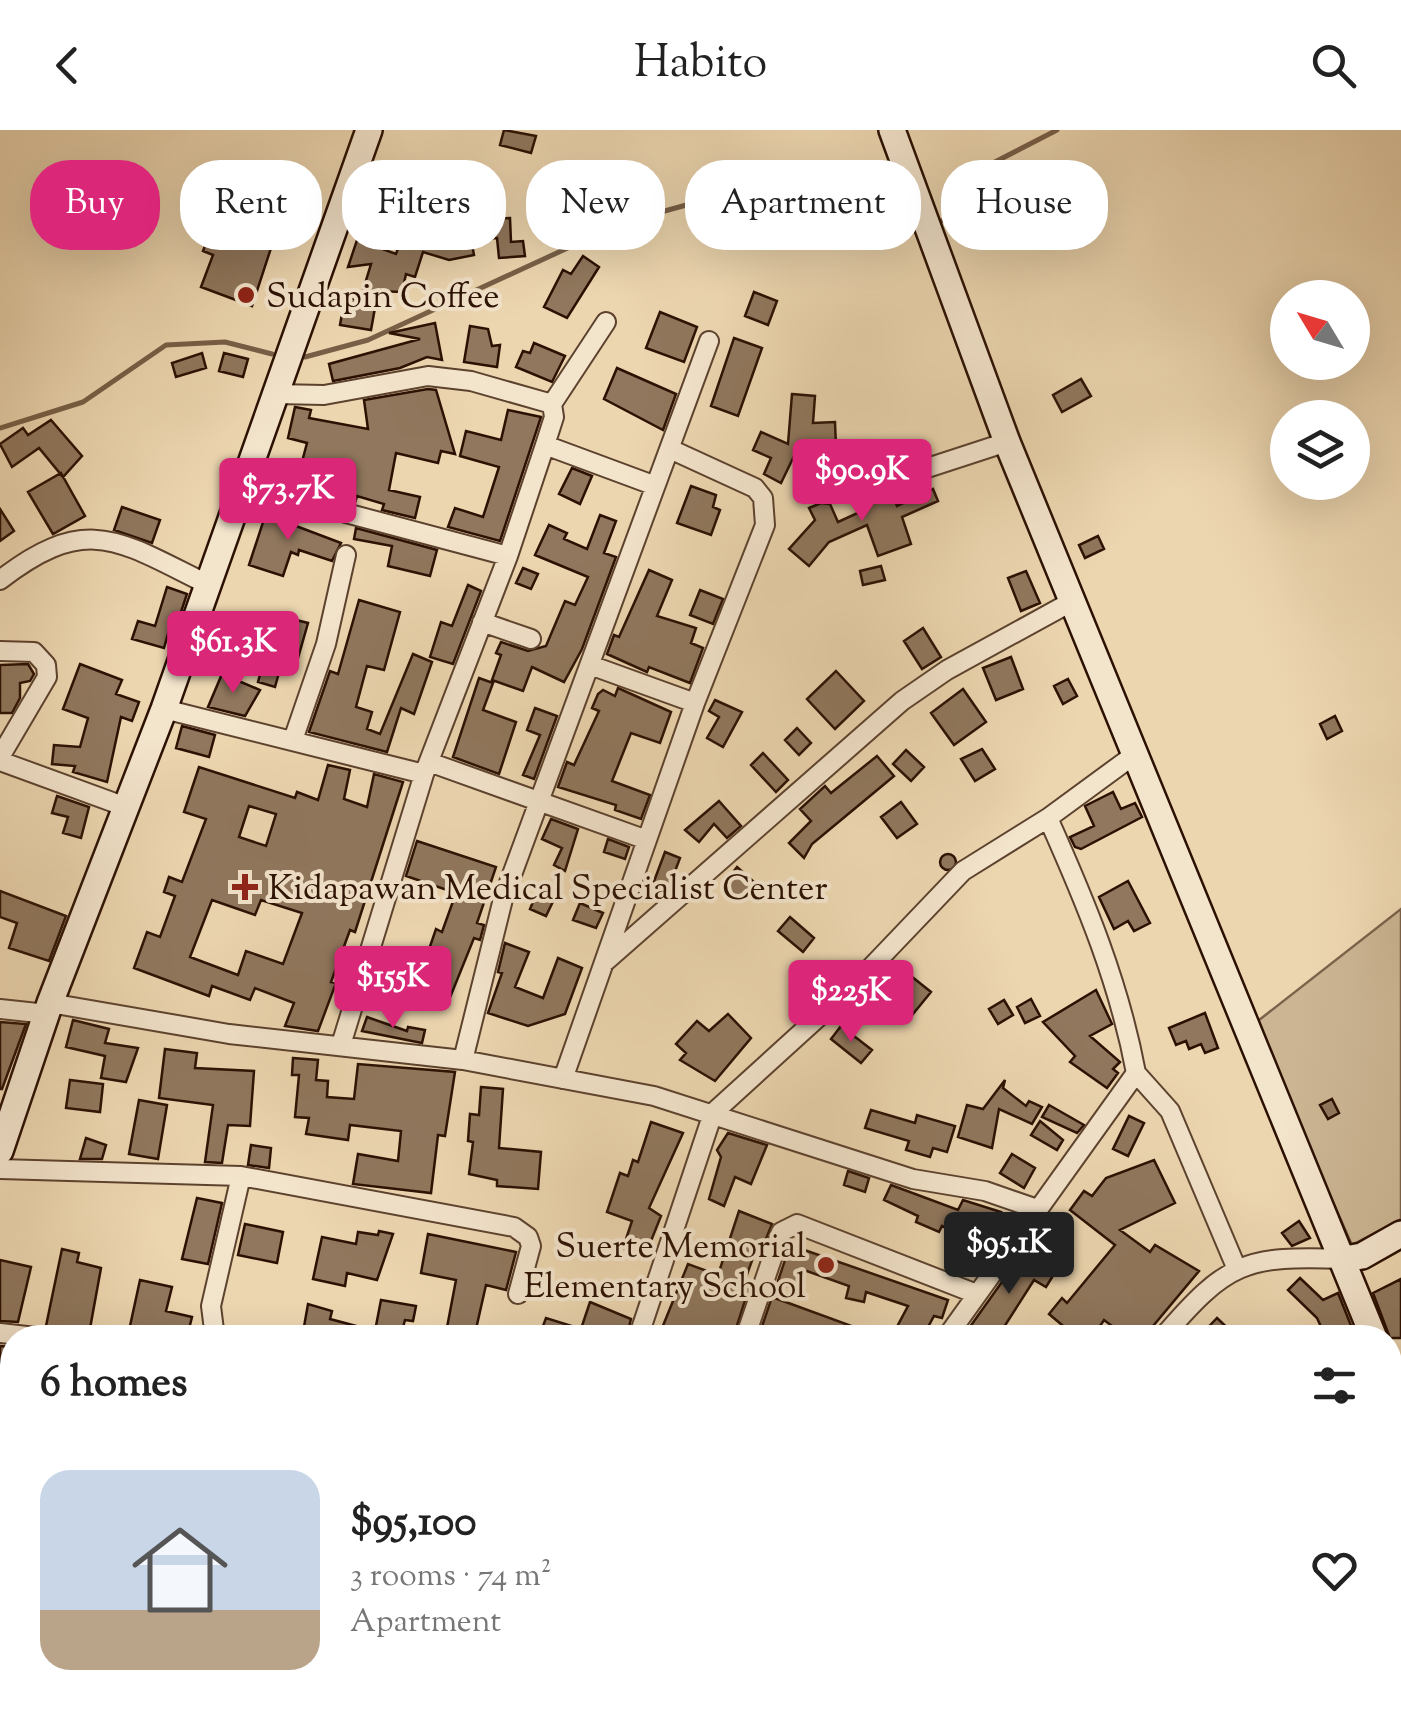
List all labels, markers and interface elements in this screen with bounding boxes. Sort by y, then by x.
text: Habito [634,33,767,98]
icon: back [40,38,95,93]
icon: search [1306,38,1361,93]
chip: Buy [30,160,160,250]
chip: Rent [180,160,322,250]
chip: Filters [342,160,506,250]
chip: New [526,160,665,250]
chip: Apartment [685,160,921,250]
chip: House [941,160,1108,250]
place label: Sudapin Coffee [266,273,500,324]
north arrow [1270,280,1370,380]
map controls [1270,280,1370,500]
marker: Sudapin Coffee [235,284,257,306]
button: layers [1270,400,1370,500]
pin: $90.9K [781,439,943,524]
text: $90.9K [815,448,909,494]
pin: $73.7K [207,458,369,543]
text: $73.7K [241,467,335,513]
pin: $61.3K [152,611,314,696]
text: $61.3K [189,620,277,666]
place label: Kidapawan Medical Specialist Center [268,865,828,916]
marker: Kidapawan Medical Specialist Center [232,874,258,900]
pin: $155K [323,946,463,1031]
text: $155K [356,955,430,1001]
pin: $225K [781,960,921,1045]
text: $225K [810,969,892,1015]
pin: $95.1K [928,1212,1090,1297]
text: $95.1K [966,1221,1052,1267]
place label: Suerte Memorial Elementary School [524,1223,806,1314]
marker: Suerte Memorial Elementary School [815,1254,837,1276]
text: 6 homes [40,1355,187,1415]
icon: filters [1307,1358,1362,1413]
text: $95,100 [350,1494,476,1554]
icon: home [120,1510,240,1630]
icon: heart [1307,1543,1362,1598]
text: 3 rooms · 74 m² [350,1554,552,1600]
text: Apartment [350,1600,501,1646]

